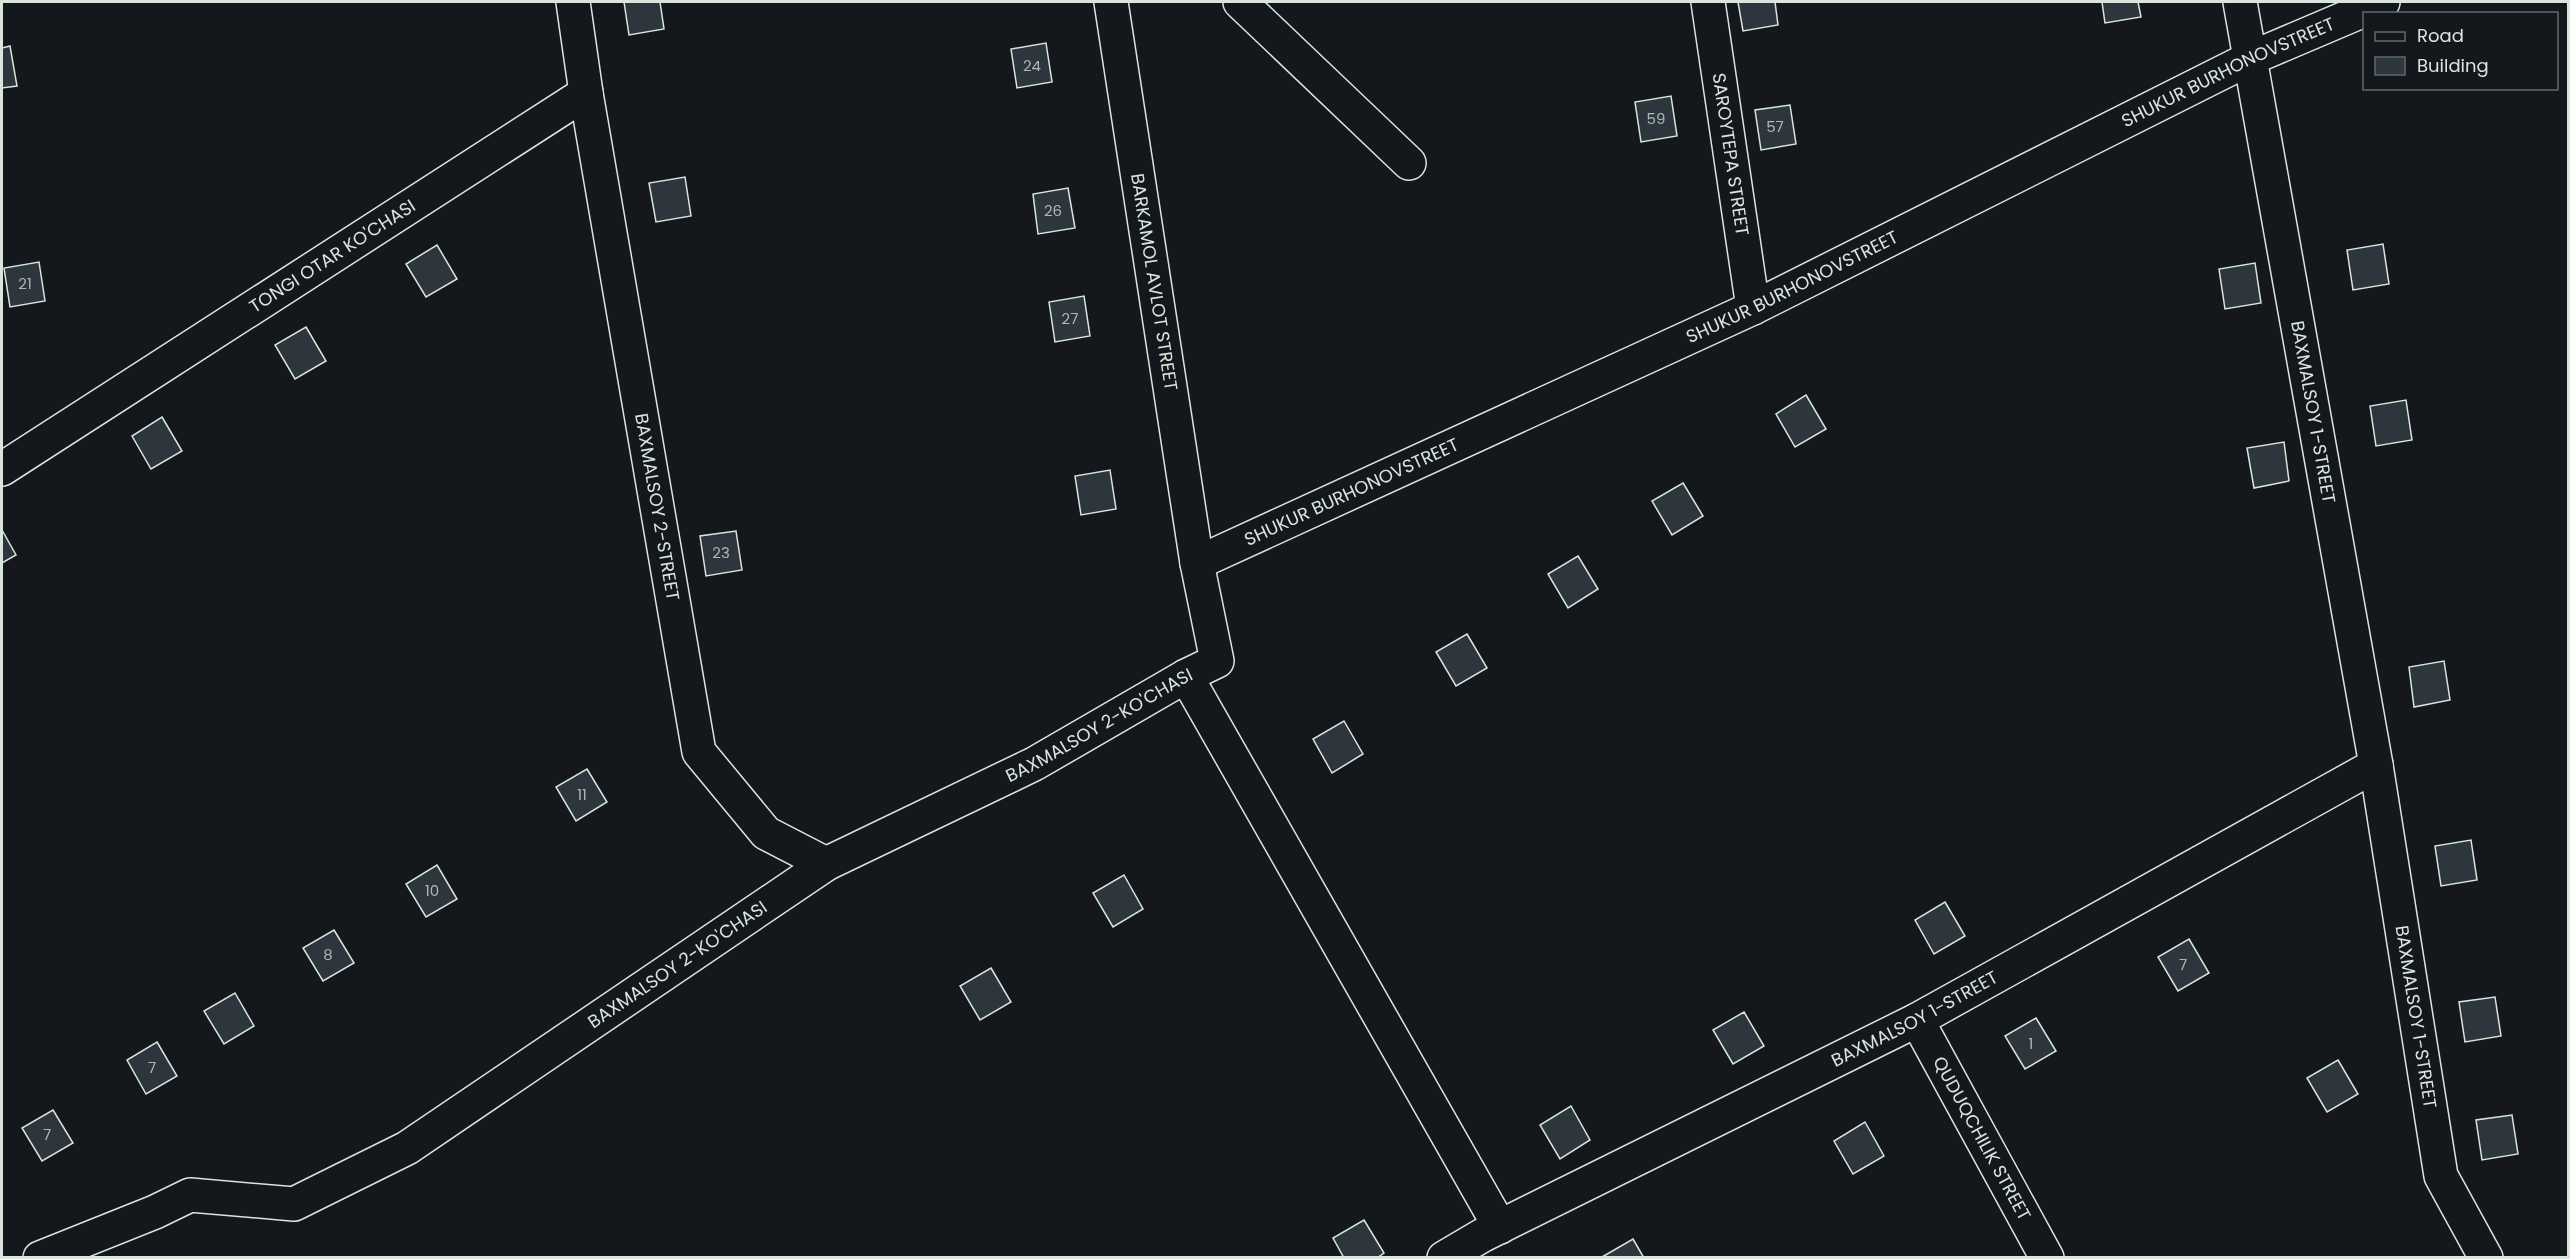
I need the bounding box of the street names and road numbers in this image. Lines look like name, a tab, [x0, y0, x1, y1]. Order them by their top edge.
street label: SHUKUR BURHONOVSTREET	[2117, 11, 2339, 133]
street label: SAROYTEPA STREET	[1707, 71, 1755, 238]
street label: BARKAMOL AVLOT STREET	[1125, 172, 1184, 393]
street label: TONGI OTAR KO'CHASI	[244, 193, 420, 319]
street label: SHUKUR BURHONOVSTREET	[1682, 224, 1902, 349]
street label: BAXMALSOY 1-STREET	[2285, 319, 2342, 505]
street label: BAXMALSOY 2-STREET	[629, 411, 686, 603]
street label: SHUKUR BURHONOVSTREET	[1240, 432, 1463, 552]
street label: BAXMALSOY 2-KO'CHASI	[1001, 662, 1197, 788]
street label: BAXMALSOY 2-KO'CHASI	[583, 895, 772, 1034]
street label: BAXMALSOY 1-STREET	[2390, 923, 2443, 1110]
street label: BAXMALSOY 1-STREET	[1827, 964, 2003, 1073]
street label: QUDUQCHILIK STREET	[1927, 1052, 2037, 1225]

